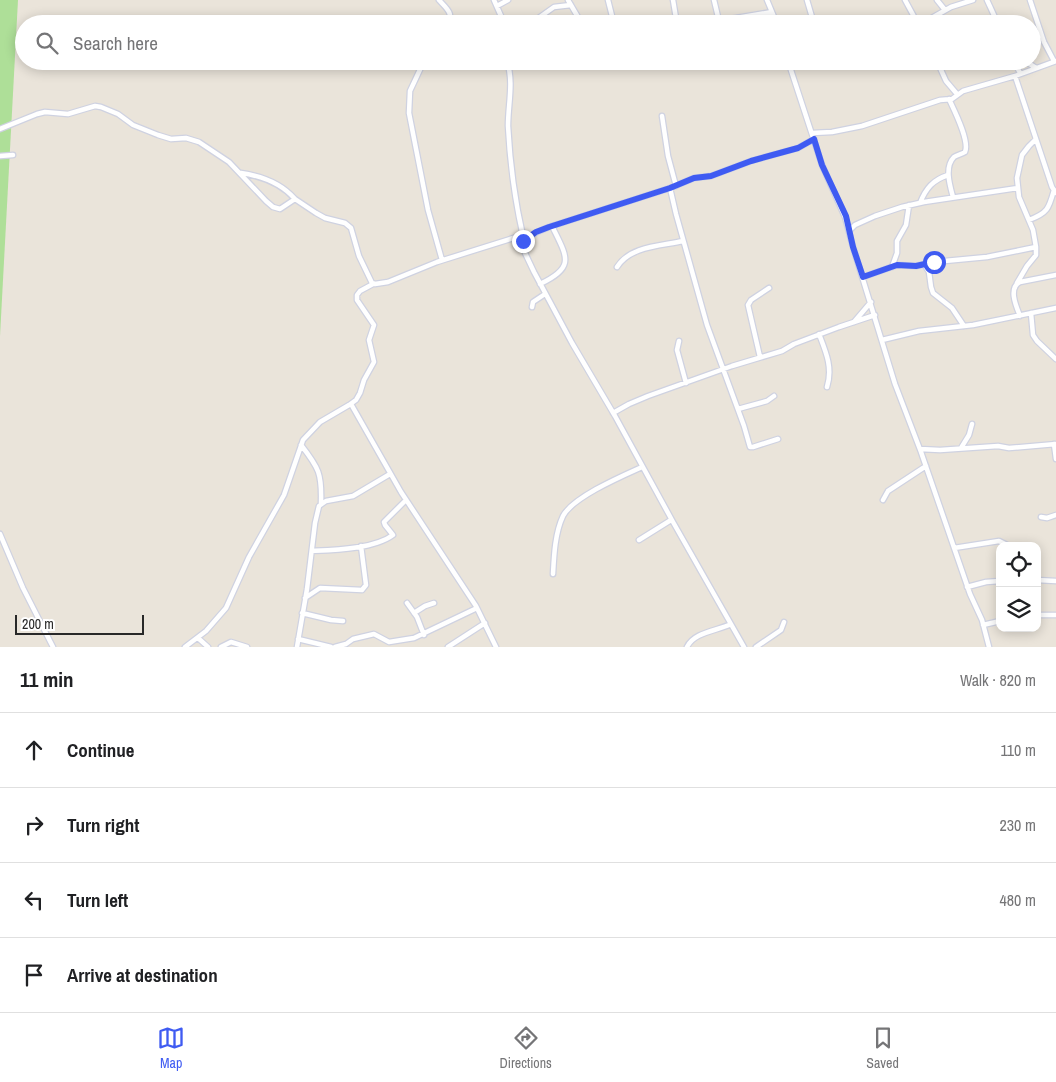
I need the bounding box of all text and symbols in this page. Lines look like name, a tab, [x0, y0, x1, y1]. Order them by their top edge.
search box	[15, 15, 1041, 70]
icon: search	[33, 29, 61, 57]
text: Search here	[73, 30, 158, 56]
route end	[512, 230, 535, 253]
route start	[923, 251, 946, 274]
map controls	[996, 542, 1041, 632]
button: locate	[996, 542, 1041, 587]
button: layers	[996, 587, 1041, 632]
scale bar	[15, 612, 144, 635]
text: 200 m	[22, 615, 54, 633]
text: 11 min	[20, 665, 74, 694]
text: Walk · 820 m	[960, 669, 1036, 691]
icon: ahead	[20, 736, 48, 764]
text: Continue	[67, 737, 135, 763]
text: 110 m	[1000, 739, 1036, 761]
icon: right	[20, 811, 48, 839]
text: Turn right	[67, 812, 139, 838]
text: 230 m	[1000, 814, 1036, 836]
icon: left	[20, 886, 48, 914]
text: Turn left	[67, 887, 128, 913]
text: 480 m	[1000, 889, 1036, 911]
icon: arrive	[20, 961, 48, 989]
text: Arrive at destination	[67, 962, 218, 988]
tab: Map	[157, 1024, 185, 1072]
tab: Directions	[500, 1024, 552, 1072]
tab: Saved	[866, 1024, 899, 1072]

